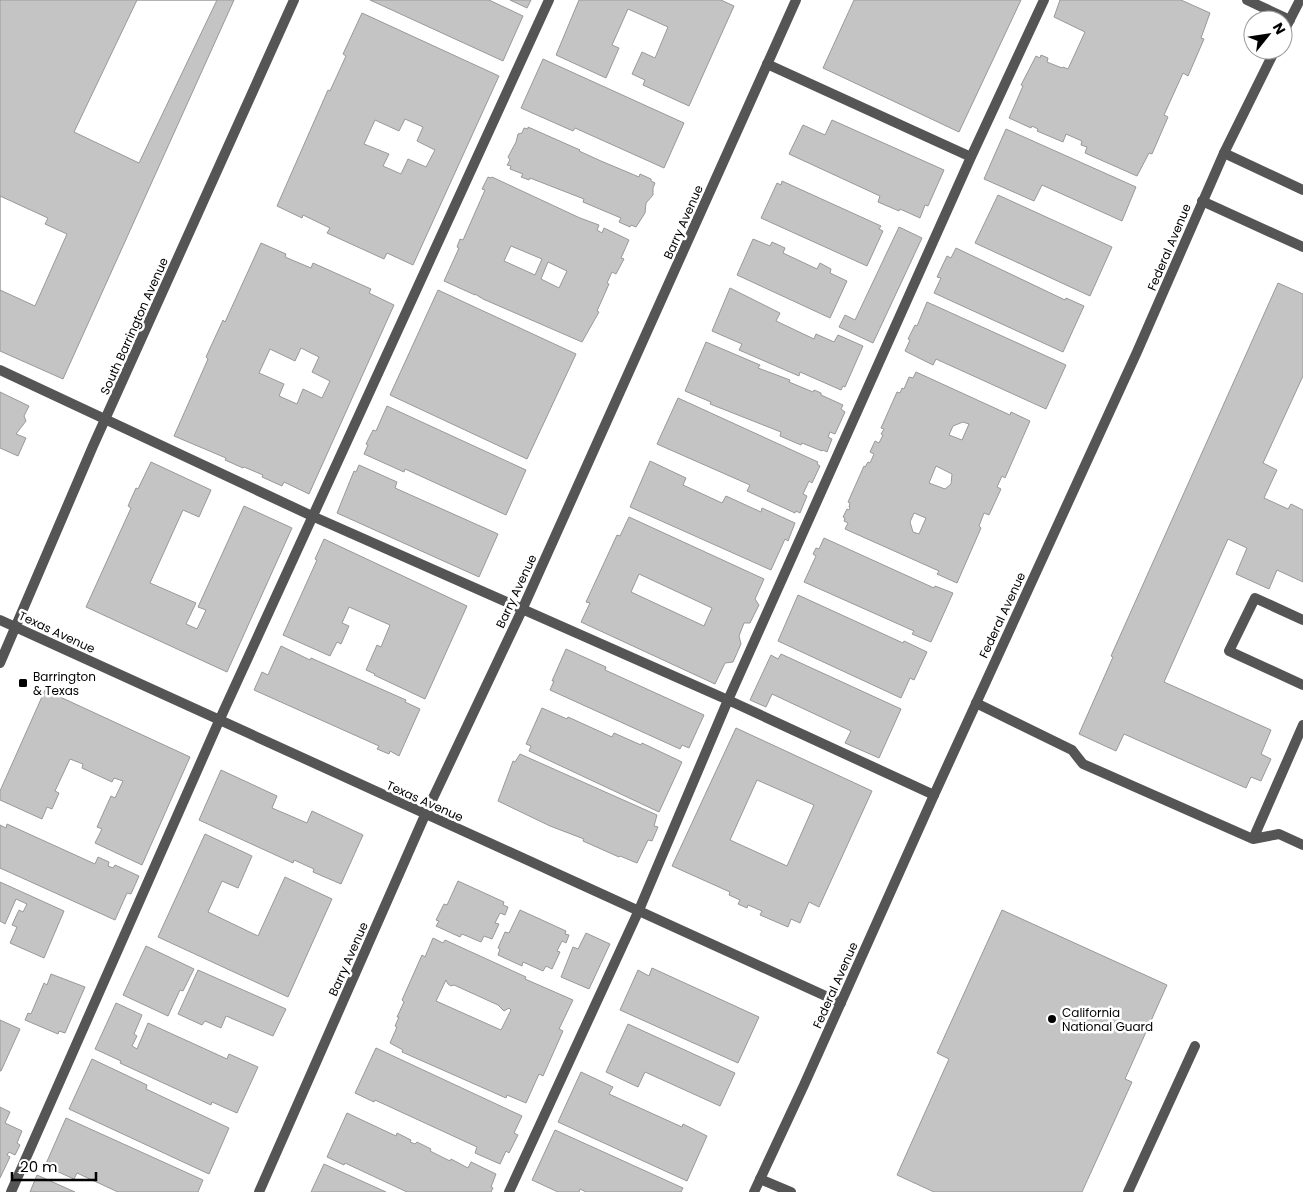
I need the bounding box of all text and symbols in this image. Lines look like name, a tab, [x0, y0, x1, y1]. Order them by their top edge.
north arrow	[1243, 10, 1293, 60]
text: N	[1268, 19, 1291, 38]
street label: Barry Avenue	[659, 182, 707, 262]
street label: Federal Avenue	[1143, 201, 1195, 293]
street label: South Barrington Avenue	[96, 255, 172, 397]
street label: Barry Avenue	[492, 551, 540, 631]
street label: Federal Avenue	[975, 569, 1029, 661]
street label: Texas Avenue	[16, 607, 98, 657]
place label: Barrington & Texas	[33, 668, 96, 699]
marker: Barrington & Texas	[17, 677, 29, 689]
street label: Texas Avenue	[384, 776, 466, 826]
street label: Barry Avenue	[324, 919, 372, 999]
street label: Federal Avenue	[808, 939, 862, 1031]
place label: California National Guard	[1062, 1004, 1153, 1035]
marker: California National Guard	[1046, 1013, 1058, 1025]
scale bar	[12, 1150, 96, 1182]
text: 20 m	[20, 1156, 58, 1177]

